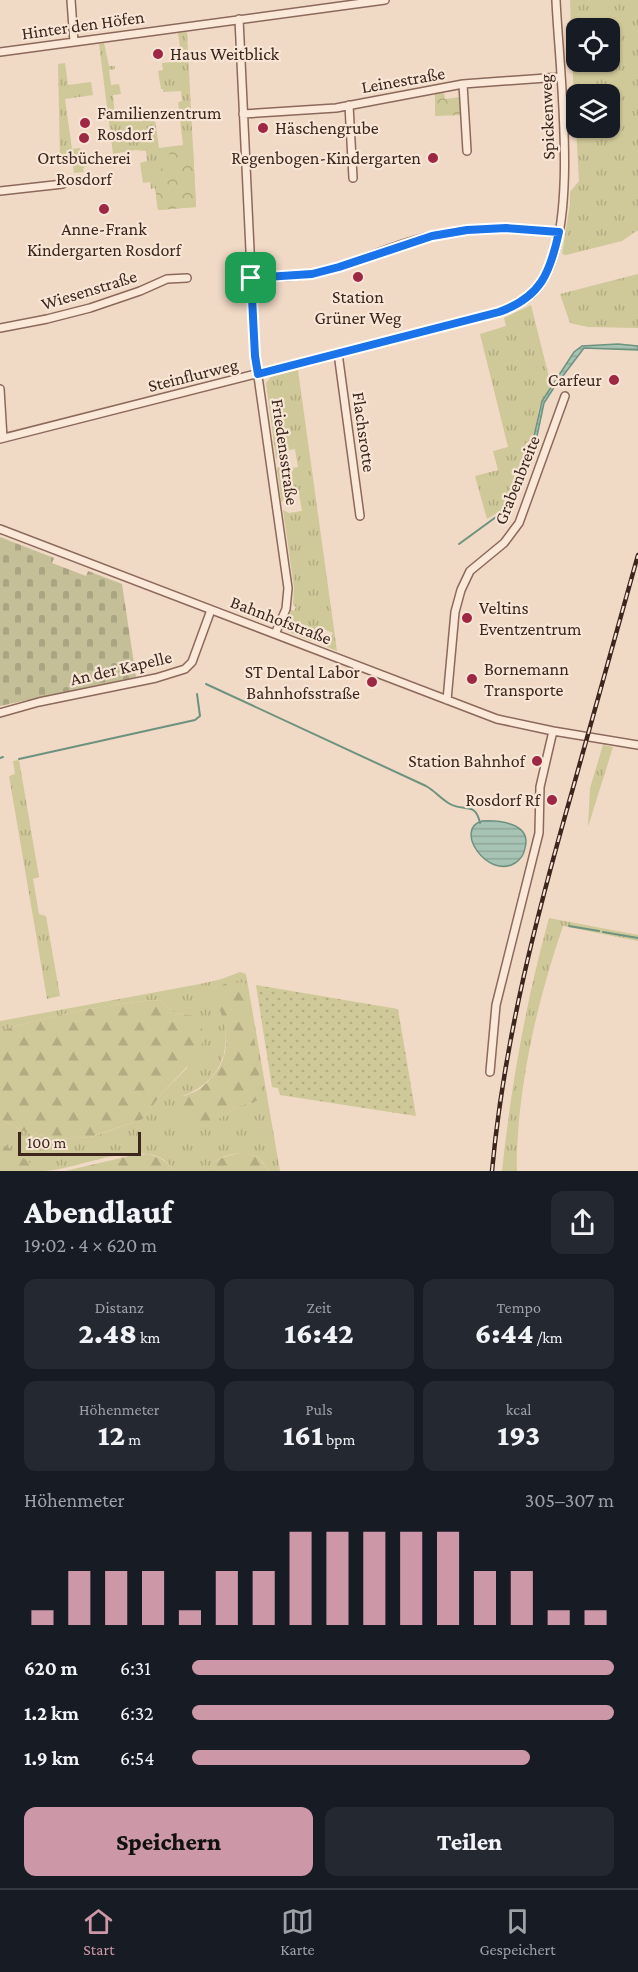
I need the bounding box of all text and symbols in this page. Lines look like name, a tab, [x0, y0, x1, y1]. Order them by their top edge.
street label: Hinter den Höfen	[20, 6, 146, 44]
map controls	[566, 18, 620, 138]
button: locate	[566, 18, 620, 72]
place label: Haus Weitblick	[170, 44, 280, 64]
marker: Haus Weitblick	[151, 47, 165, 61]
street label: Leinestraße	[360, 63, 446, 97]
street label: Spickenweg	[536, 74, 558, 160]
button: layers	[566, 84, 620, 138]
place label: Familienzentrum Rosdorf	[97, 103, 222, 144]
marker: Familienzentrum Rosdorf	[78, 116, 92, 130]
place label: Häschengrube	[275, 118, 379, 138]
marker: Häschengrube	[256, 121, 270, 135]
marker: Ortsbücherei Rosdorf	[77, 131, 91, 145]
place label: Ortsbücherei Rosdorf	[37, 148, 131, 189]
place label: Regenbogen-Kindergarten	[231, 148, 421, 168]
marker: Regenbogen-Kindergarten	[426, 151, 440, 165]
marker: Anne-Frank Kindergarten Rosdorf	[97, 202, 111, 216]
place label: Anne-Frank Kindergarten Rosdorf	[27, 219, 183, 260]
pin	[225, 252, 276, 303]
icon: arrive	[234, 261, 267, 294]
street label: Wiesenstraße	[39, 266, 139, 314]
marker: Station Grüner Weg	[351, 270, 365, 284]
place label: Station Grüner Weg	[314, 287, 402, 328]
street label: Steinflurweg	[146, 354, 240, 396]
place label: Carfeur	[548, 370, 603, 390]
marker: Carfeur	[607, 373, 621, 387]
street label: Flachsrotte	[348, 391, 380, 473]
street label: Friedensstraße	[268, 398, 302, 507]
street label: Grabenbreite	[490, 432, 544, 527]
street label: Bahnhofstraße	[228, 592, 334, 648]
place label: Veltins Eventzentrum	[479, 598, 582, 639]
marker: Veltins Eventzentrum	[460, 611, 474, 625]
street label: An der Kapelle	[68, 647, 174, 689]
place label: Bornemann Transporte	[484, 659, 569, 700]
place label: ST Dental Labor Bahnhofsstraße	[245, 662, 361, 703]
marker: Bornemann Transporte	[465, 672, 479, 686]
marker: ST Dental Labor Bahnhofsstraße	[365, 675, 379, 689]
place label: Station Bahnhof	[408, 751, 527, 771]
marker: Station Bahnhof	[530, 754, 544, 768]
place label: Rosdorf Rf	[465, 790, 542, 810]
marker: Rosdorf Rf	[545, 793, 559, 807]
scale bar	[18, 1129, 141, 1156]
text: 100 m	[27, 1134, 66, 1151]
button: share	[551, 1191, 614, 1254]
text: Abendlauf	[24, 1193, 172, 1230]
text: 19:02 · 4 × 620 m	[24, 1234, 157, 1256]
text: Distanz	[95, 1299, 144, 1316]
text: Zeit	[307, 1299, 331, 1316]
text: Tempo	[497, 1299, 541, 1316]
text: 2.48	[78, 1316, 137, 1349]
text: 16:42	[284, 1316, 354, 1349]
text: 6:44	[475, 1316, 533, 1349]
text: km	[137, 1329, 160, 1346]
text: /km	[533, 1329, 563, 1346]
text: Höhenmeter	[79, 1401, 160, 1418]
text: Puls	[305, 1401, 332, 1418]
text: kcal	[506, 1401, 532, 1418]
text: 12	[98, 1418, 125, 1451]
text: 161	[283, 1418, 323, 1451]
text: 193	[497, 1418, 540, 1451]
text: m	[125, 1431, 141, 1448]
text: bpm	[323, 1431, 355, 1448]
text: Höhenmeter	[24, 1489, 125, 1511]
text: 305–307 m	[525, 1489, 614, 1511]
text: 620 m	[24, 1657, 78, 1679]
text: 6:31	[120, 1657, 151, 1679]
text: 1.2 km	[24, 1702, 79, 1724]
text: 6:32	[120, 1702, 154, 1724]
text: 1.9 km	[24, 1747, 79, 1769]
text: 6:54	[120, 1747, 154, 1769]
button: Speichern	[24, 1807, 313, 1876]
button: Teilen	[325, 1807, 614, 1876]
tab: Start	[82, 1905, 115, 1958]
tab: Karte	[280, 1905, 315, 1958]
tab: Gespeichert	[479, 1905, 556, 1958]

